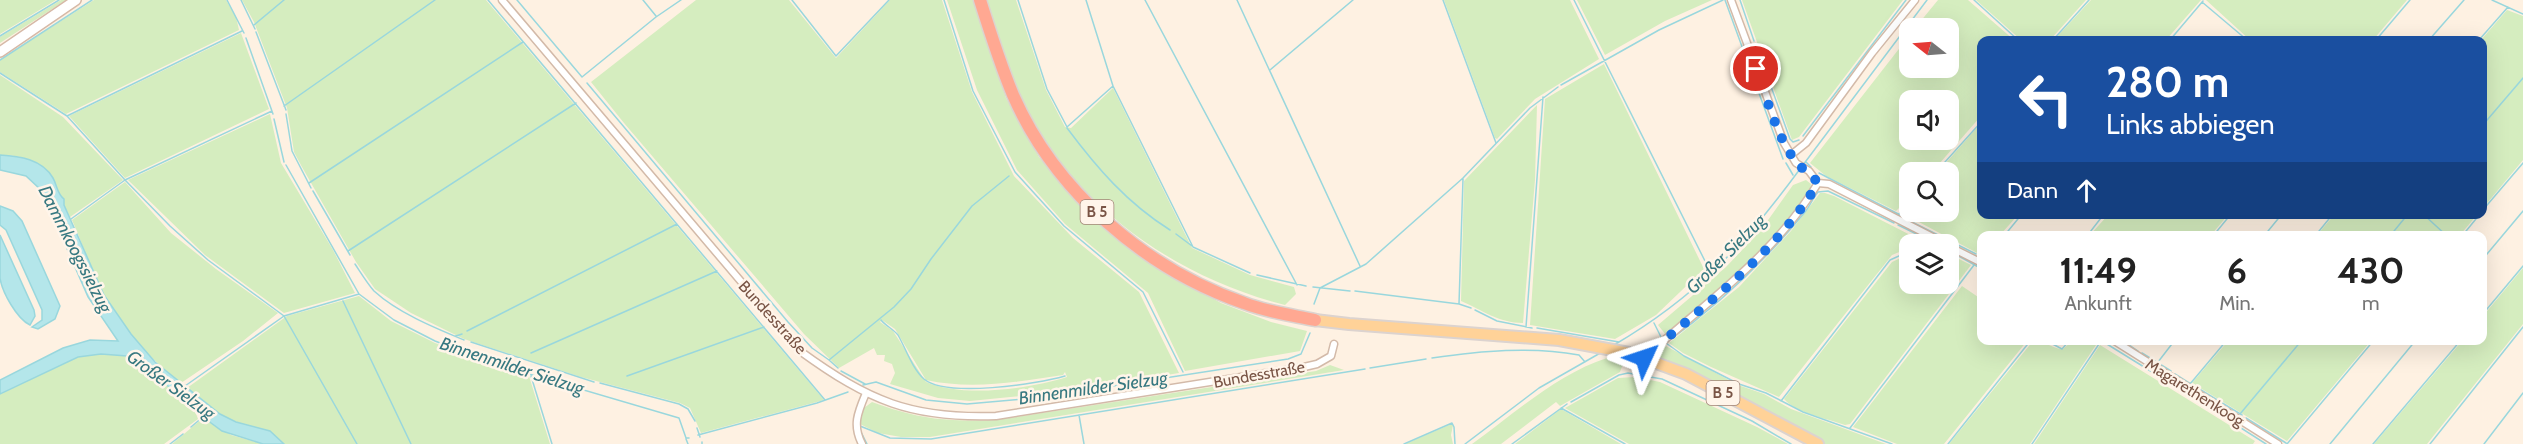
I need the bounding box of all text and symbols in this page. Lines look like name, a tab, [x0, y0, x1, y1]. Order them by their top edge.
north arrow	[1899, 18, 1959, 78]
map controls	[1899, 18, 1959, 294]
pin	[1730, 43, 1781, 94]
icon: arrive	[1739, 52, 1772, 85]
text: 280 m	[2106, 56, 2229, 108]
icon: left	[2007, 60, 2085, 138]
button: sound	[1899, 90, 1959, 150]
text: Links abbiegen	[2106, 108, 2275, 141]
button: search	[1899, 162, 1959, 222]
icon: ahead	[2070, 174, 2103, 207]
text: Dann	[2007, 177, 2058, 204]
water label: Dammkoogssielzug	[33, 182, 117, 317]
road number: B 5	[1080, 200, 1114, 224]
water label: Großer Sielzug	[1681, 209, 1771, 299]
button: layers	[1899, 234, 1959, 294]
text: 11:49	[2060, 248, 2137, 292]
text: 6	[2227, 248, 2247, 292]
text: 430	[2337, 248, 2404, 292]
street label: Bundesstraße	[735, 277, 811, 358]
text: Ankunft	[2064, 291, 2132, 315]
text: Min.	[2219, 291, 2255, 315]
text: m	[2362, 291, 2380, 315]
position arrow	[1612, 326, 1676, 390]
water label: Binnenmilder Sielzug	[437, 332, 587, 400]
water label: Großer Sielzug	[123, 346, 220, 425]
street label: Magarethenkoog	[2142, 354, 2248, 431]
street label: Bundesstraße	[1212, 357, 1306, 392]
water label: Binnenmilder Sielzug	[1017, 367, 1170, 409]
road number: B 5	[1706, 381, 1740, 405]

